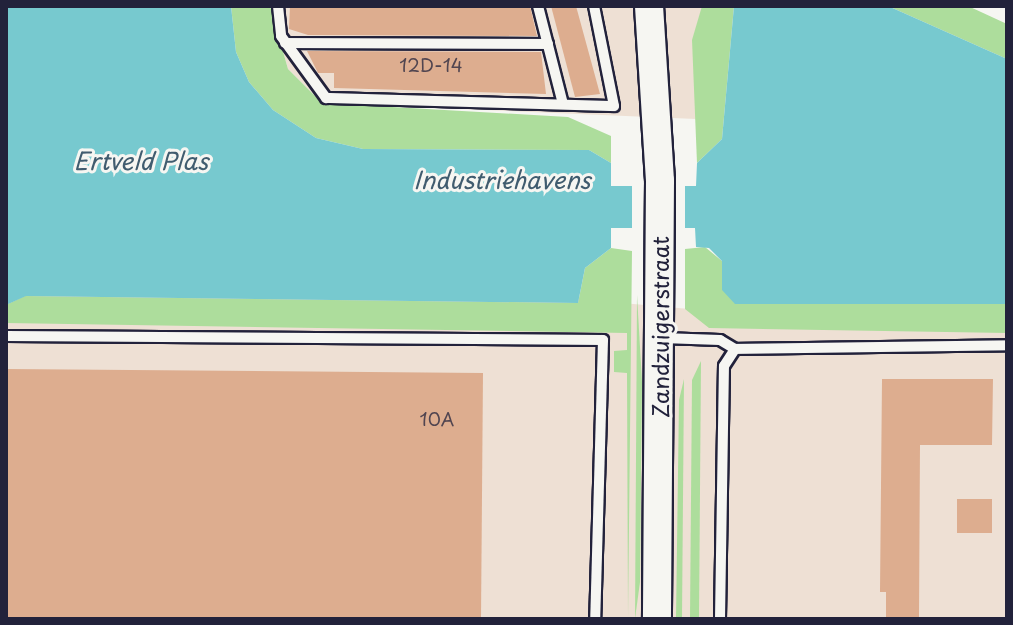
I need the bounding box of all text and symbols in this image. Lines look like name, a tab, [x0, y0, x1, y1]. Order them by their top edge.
house number: 12D-14	[399, 54, 463, 76]
water label: Ertveld Plas	[74, 147, 208, 175]
water label: Industriehavens	[413, 166, 591, 194]
street label: Zandzuigerstraat	[647, 236, 673, 418]
house number: 10A	[420, 408, 454, 430]

